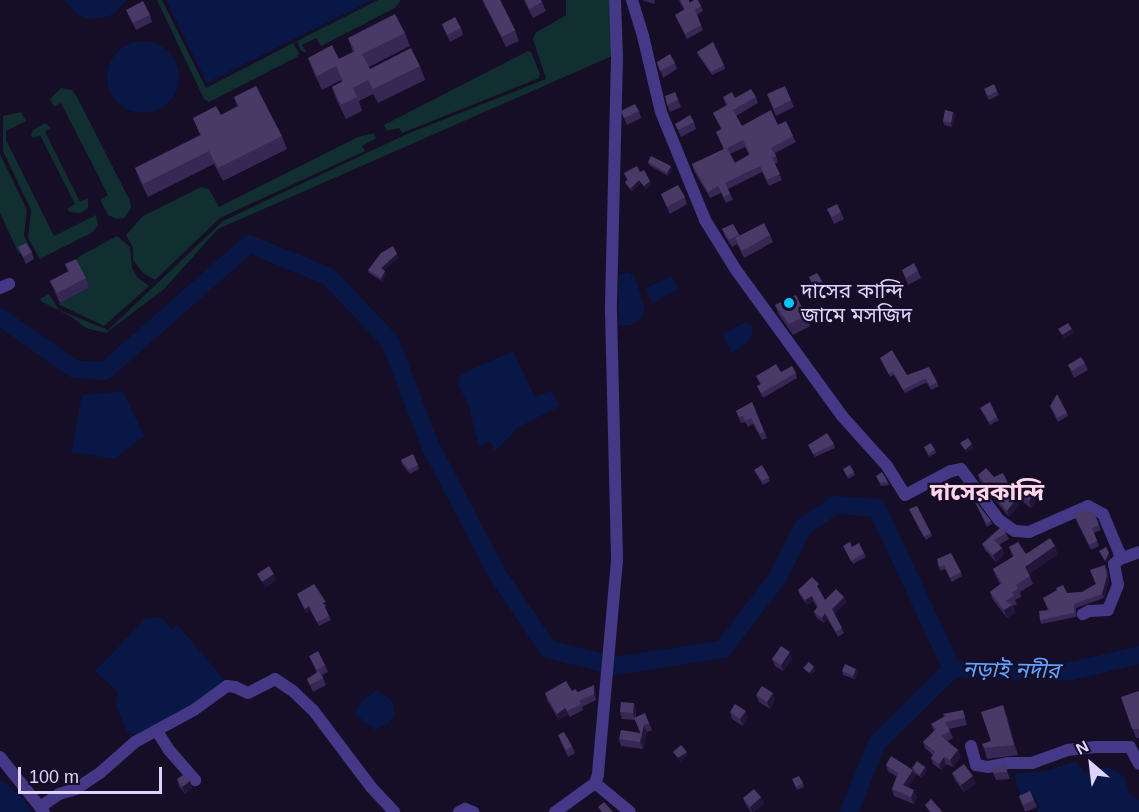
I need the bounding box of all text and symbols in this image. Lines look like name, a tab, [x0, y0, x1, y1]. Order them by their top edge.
place label: দাসের কান্দি জামে মসজিদ	[801, 278, 912, 328]
marker: দাসের কান্দি জামে মসজিদ	[782, 296, 796, 310]
district label: দাসেরকান্দি	[930, 478, 1044, 506]
water label: নড়াই নদীর	[962, 656, 1060, 684]
north arrow	[1061, 734, 1121, 794]
text: N	[1073, 737, 1091, 758]
scale bar	[21, 755, 165, 793]
text: 100 m	[29, 767, 79, 787]

